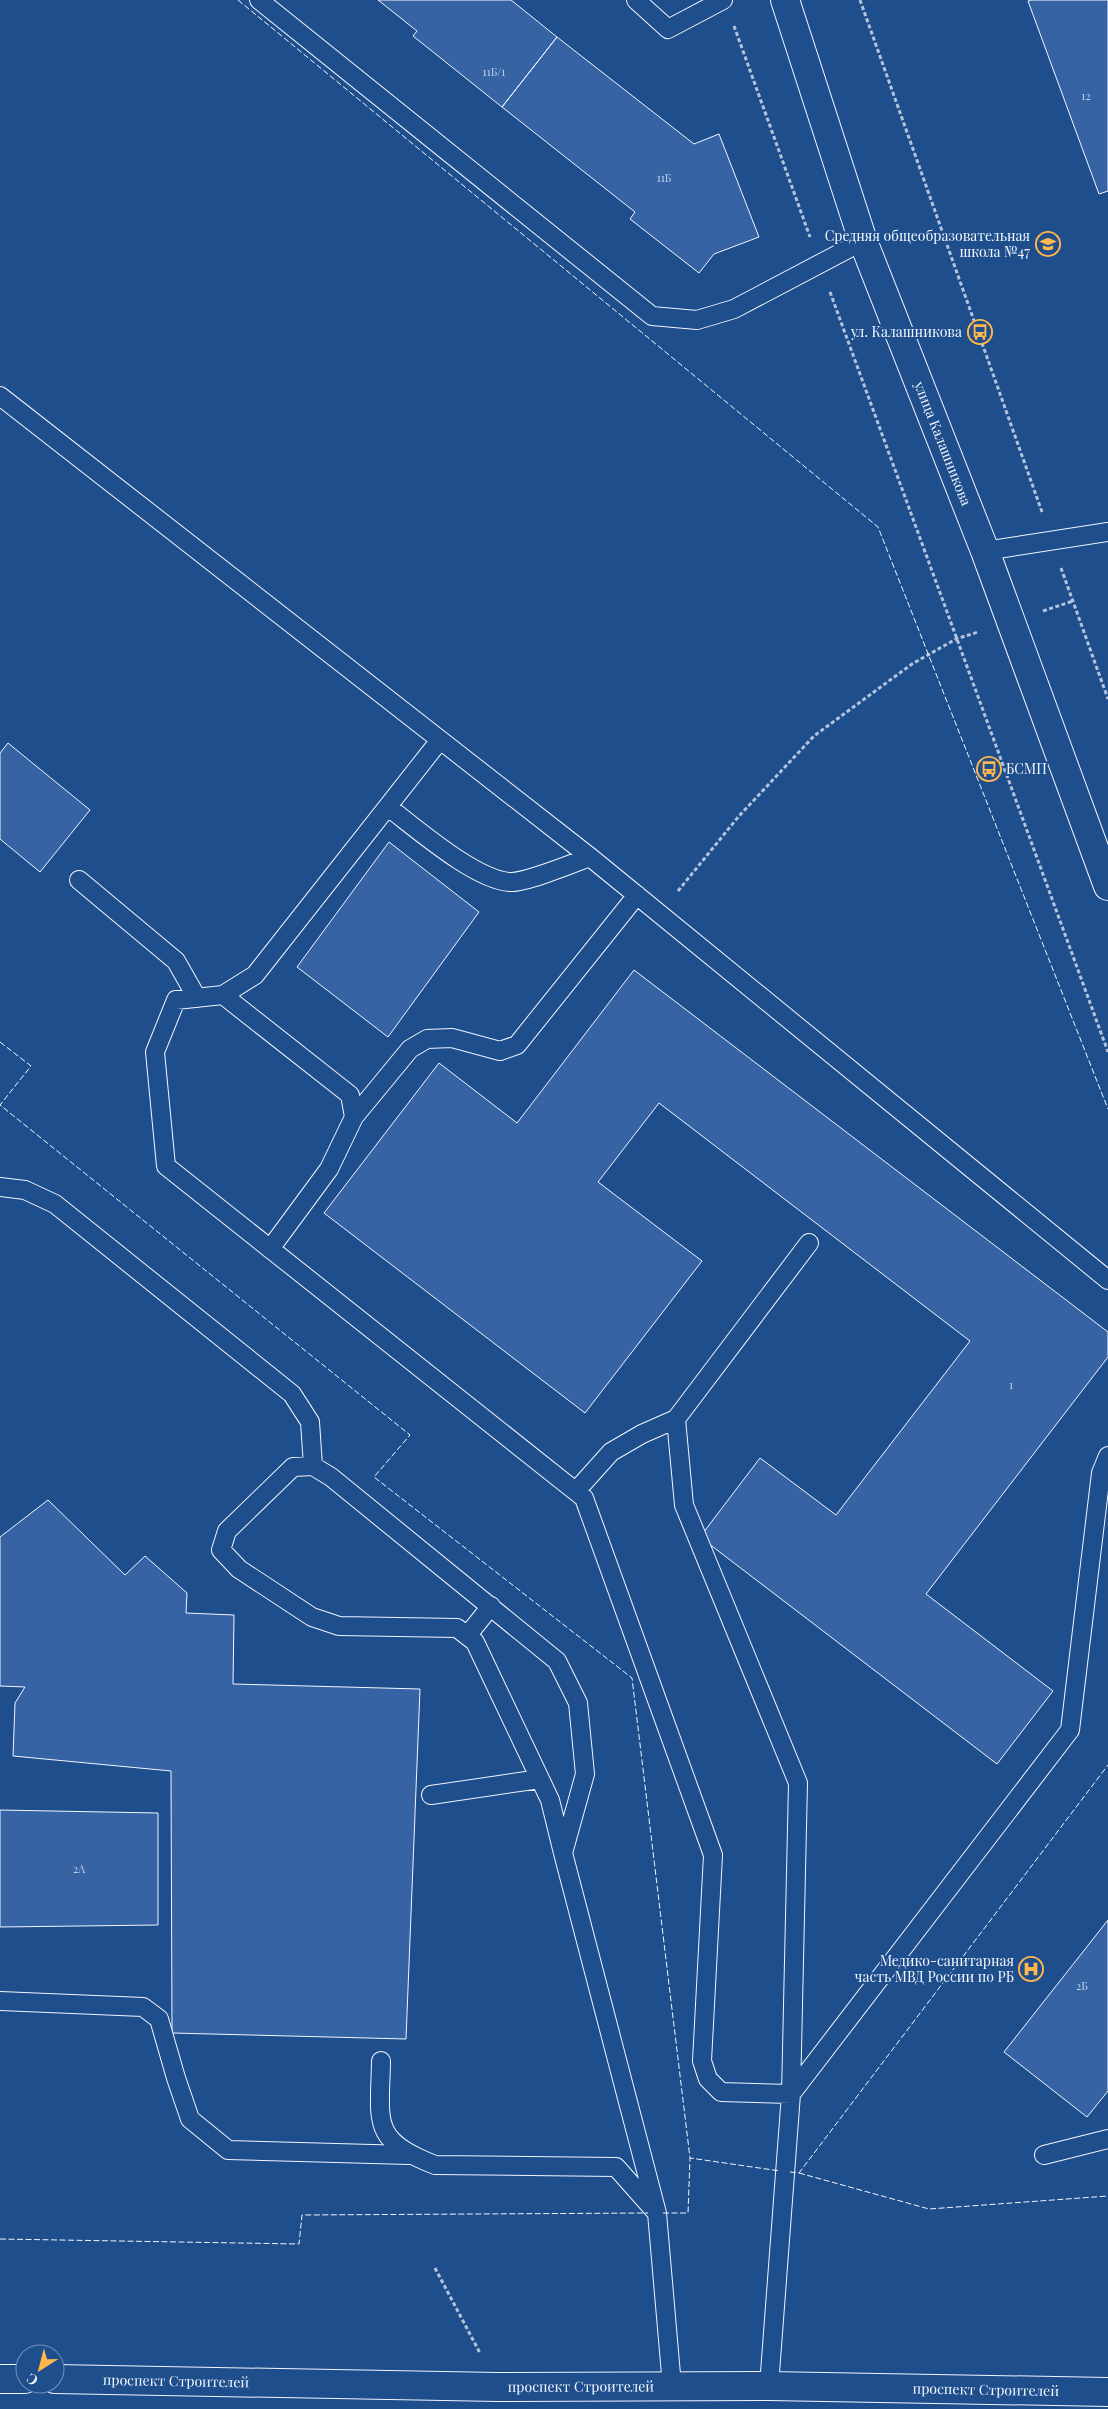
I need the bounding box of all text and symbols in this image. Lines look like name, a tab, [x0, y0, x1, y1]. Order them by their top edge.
house number: 11Б/1	[483, 64, 505, 79]
house number: 12	[1081, 88, 1091, 103]
house number: 11Б	[657, 170, 672, 185]
place label: Средняя общеобразовательная школа №47	[825, 226, 1030, 261]
school or university icon: Средняя общеобразовательная школа №47	[1035, 231, 1061, 257]
bus stop icon: ул. Калашникова	[967, 319, 993, 345]
place label: ул. Калашникова	[850, 322, 962, 341]
street label: улица Калашникова	[910, 378, 976, 508]
bus stop icon: БСМП	[976, 756, 1002, 782]
place label: БСМП	[1006, 759, 1047, 778]
house number: 1	[1009, 1377, 1013, 1392]
house number: 2А	[73, 1861, 85, 1876]
place label: Медико-санитарная часть МВД России по РБ	[855, 1951, 1014, 1986]
hospital icon: Медико-санитарная часть МВД России по РБ	[1018, 1956, 1044, 1982]
house number: 2Б	[1076, 1978, 1088, 1993]
north arrow	[15, 2344, 65, 2394]
text: С	[22, 2369, 42, 2391]
street label: проспект Строителей	[103, 2370, 250, 2392]
street label: проспект Строителей	[508, 2376, 654, 2396]
street label: проспект Строителей	[913, 2379, 1059, 2400]

